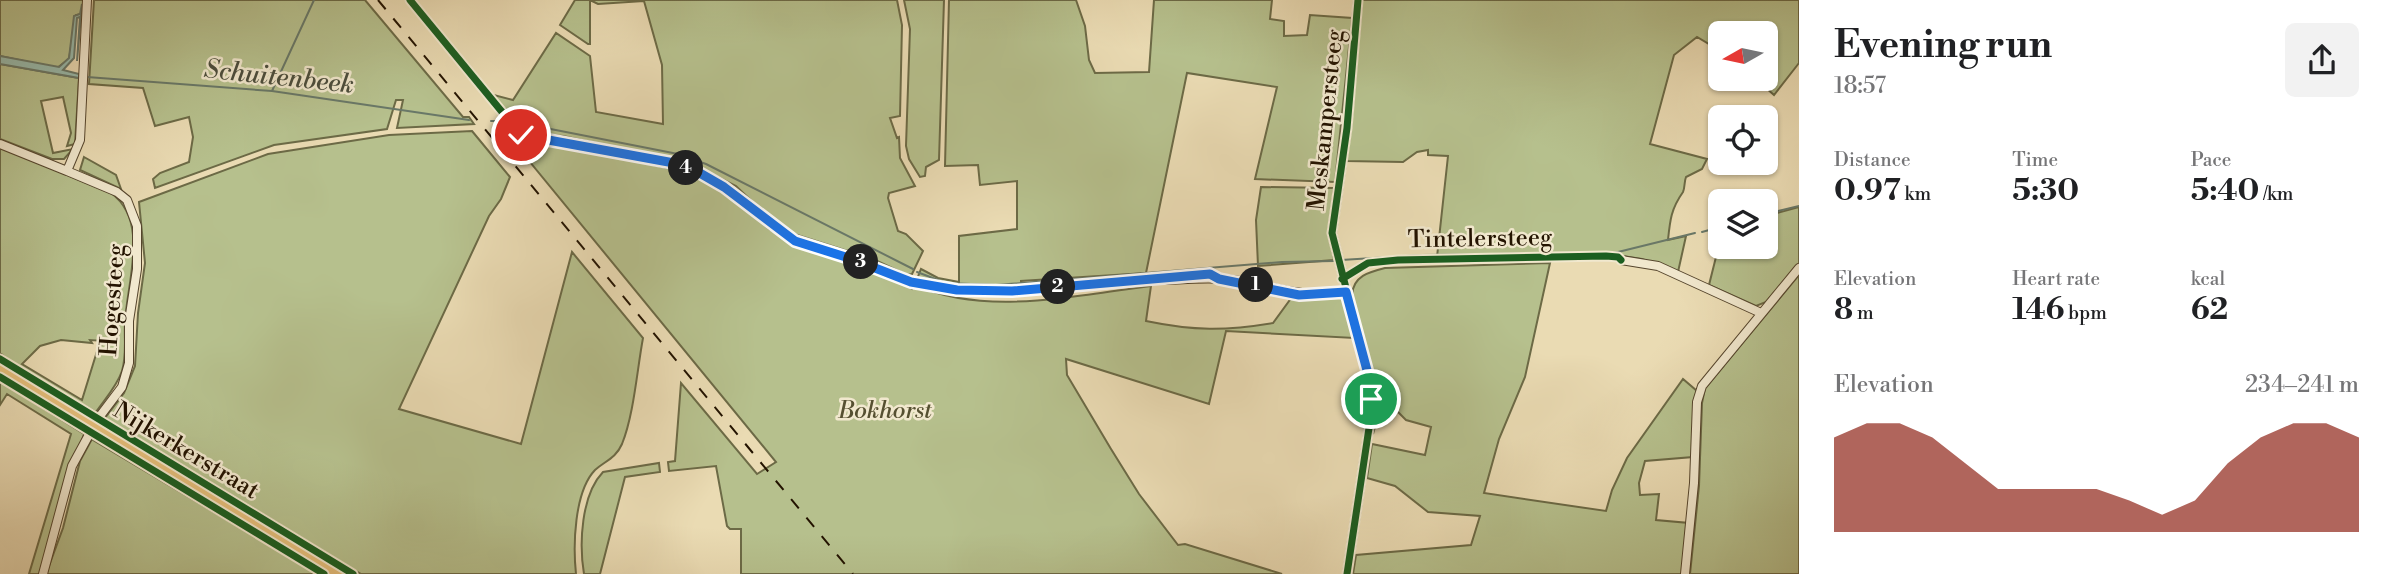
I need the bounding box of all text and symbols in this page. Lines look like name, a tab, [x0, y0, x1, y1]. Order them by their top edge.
north arrow	[1708, 21, 1778, 91]
map controls	[1708, 21, 1778, 259]
text: Evening run	[1834, 22, 2052, 69]
button: share	[2285, 23, 2359, 97]
street label: Meskampersteeg	[1302, 27, 1351, 212]
water label: Schuitenbeek	[202, 53, 356, 101]
text: 18:57	[1834, 72, 1886, 100]
pin	[491, 105, 551, 165]
button: locate	[1708, 105, 1778, 175]
icon: check	[502, 116, 540, 154]
text: Distance	[1834, 148, 1911, 172]
text: Time	[2012, 148, 2058, 172]
text: Pace	[2191, 148, 2231, 172]
pin: 4	[668, 150, 704, 186]
text: 4	[679, 155, 692, 179]
text: 0.97	[1834, 172, 1901, 210]
text: 5:30	[2012, 172, 2079, 210]
text: 5:40	[2191, 172, 2259, 210]
text: km	[1901, 182, 1931, 206]
text: /km	[2259, 182, 2293, 206]
button: layers	[1708, 189, 1778, 259]
street label: Tintelersteeg	[1407, 223, 1553, 255]
street label: Hogesteeg	[94, 242, 132, 357]
pin: 3	[844, 244, 878, 280]
text: 3	[855, 249, 866, 273]
text: Elevation	[1834, 267, 1916, 291]
text: Heart rate	[2012, 267, 2100, 291]
text: kcal	[2191, 267, 2225, 291]
pin: 1	[1238, 268, 1274, 302]
pin: 2	[1040, 270, 1076, 304]
text: 1	[1251, 272, 1260, 296]
text: 2	[1052, 274, 1063, 298]
text: 8	[1834, 291, 1853, 329]
text: 146	[2012, 291, 2064, 329]
text: 62	[2191, 291, 2228, 329]
text: m	[1853, 301, 1874, 325]
text: bpm	[2064, 301, 2107, 325]
pin	[1341, 369, 1401, 429]
text: Elevation	[1834, 371, 1934, 399]
text: 234–241 m	[2245, 371, 2359, 399]
icon: arrive	[1352, 380, 1390, 418]
street label: Nijkerkerstraat	[108, 396, 265, 507]
park label: Bokhorst	[837, 396, 933, 426]

